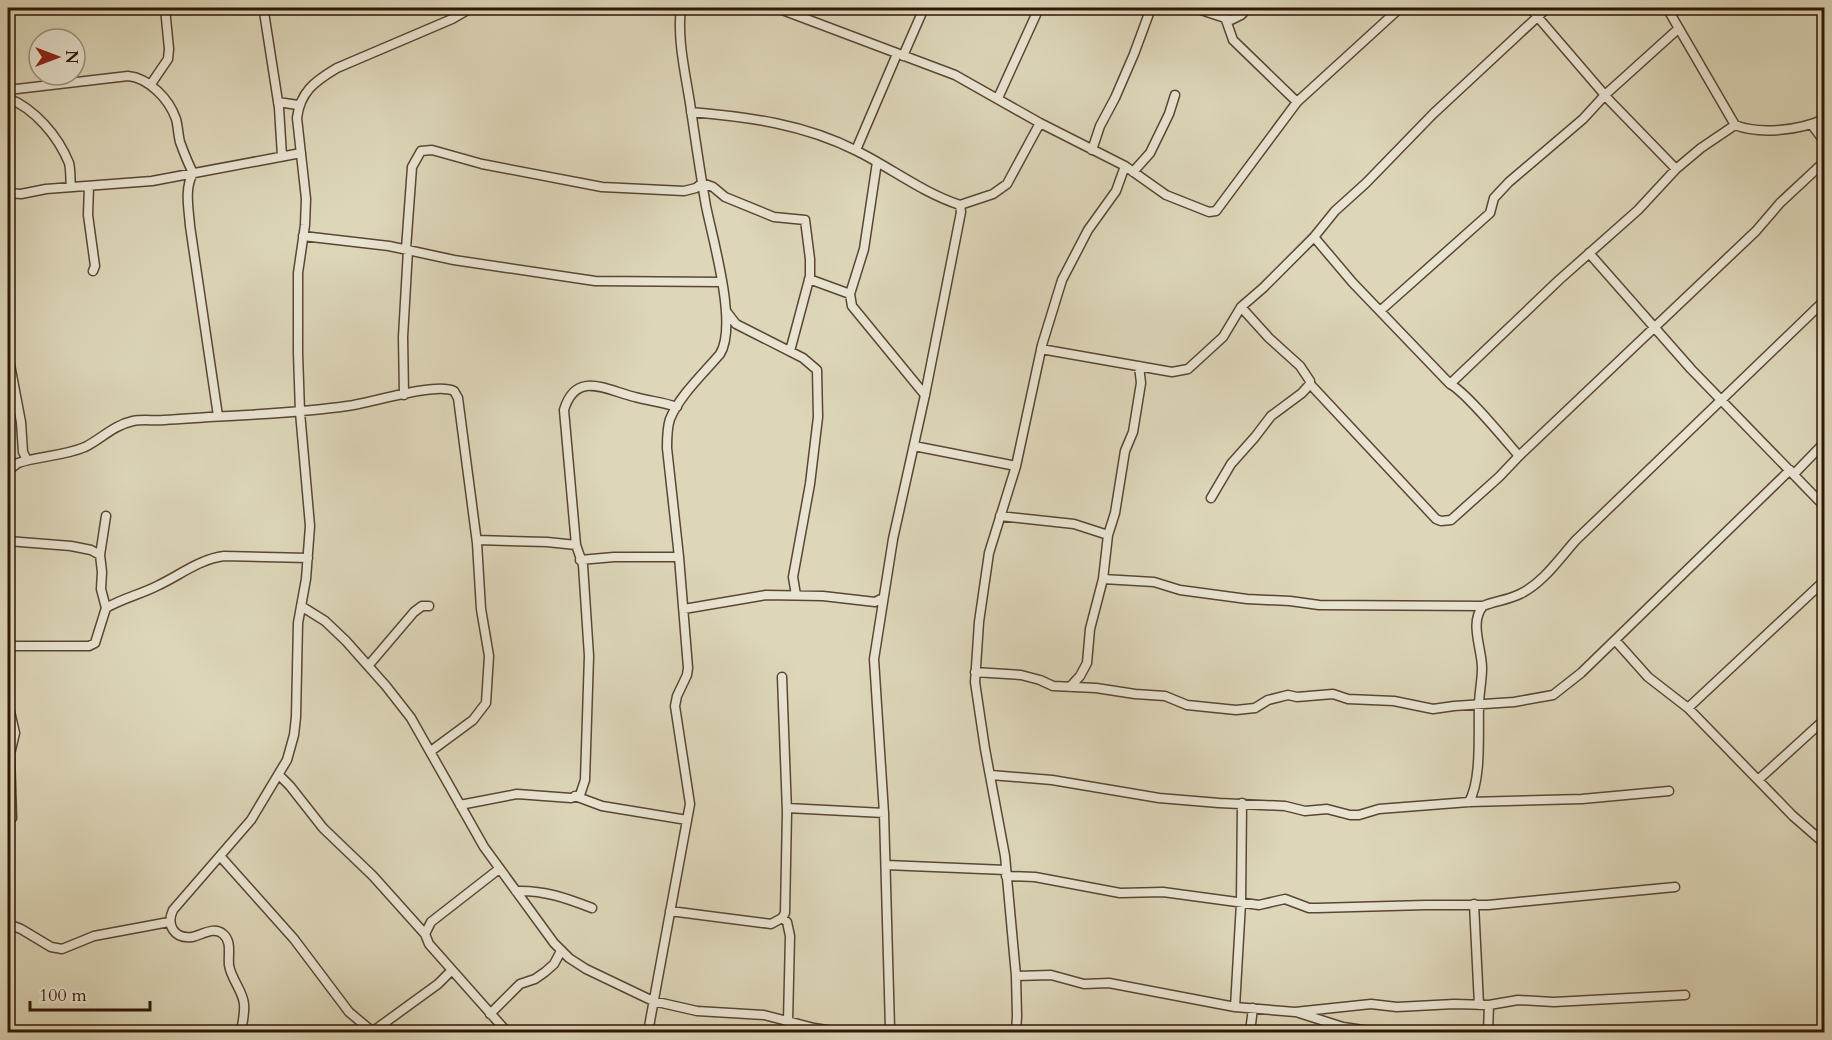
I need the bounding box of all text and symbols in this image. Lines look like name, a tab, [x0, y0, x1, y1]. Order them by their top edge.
north arrow	[27, 27, 87, 87]
text: N	[60, 50, 82, 64]
scale bar	[30, 974, 150, 1012]
text: 100 m	[39, 983, 87, 1008]

